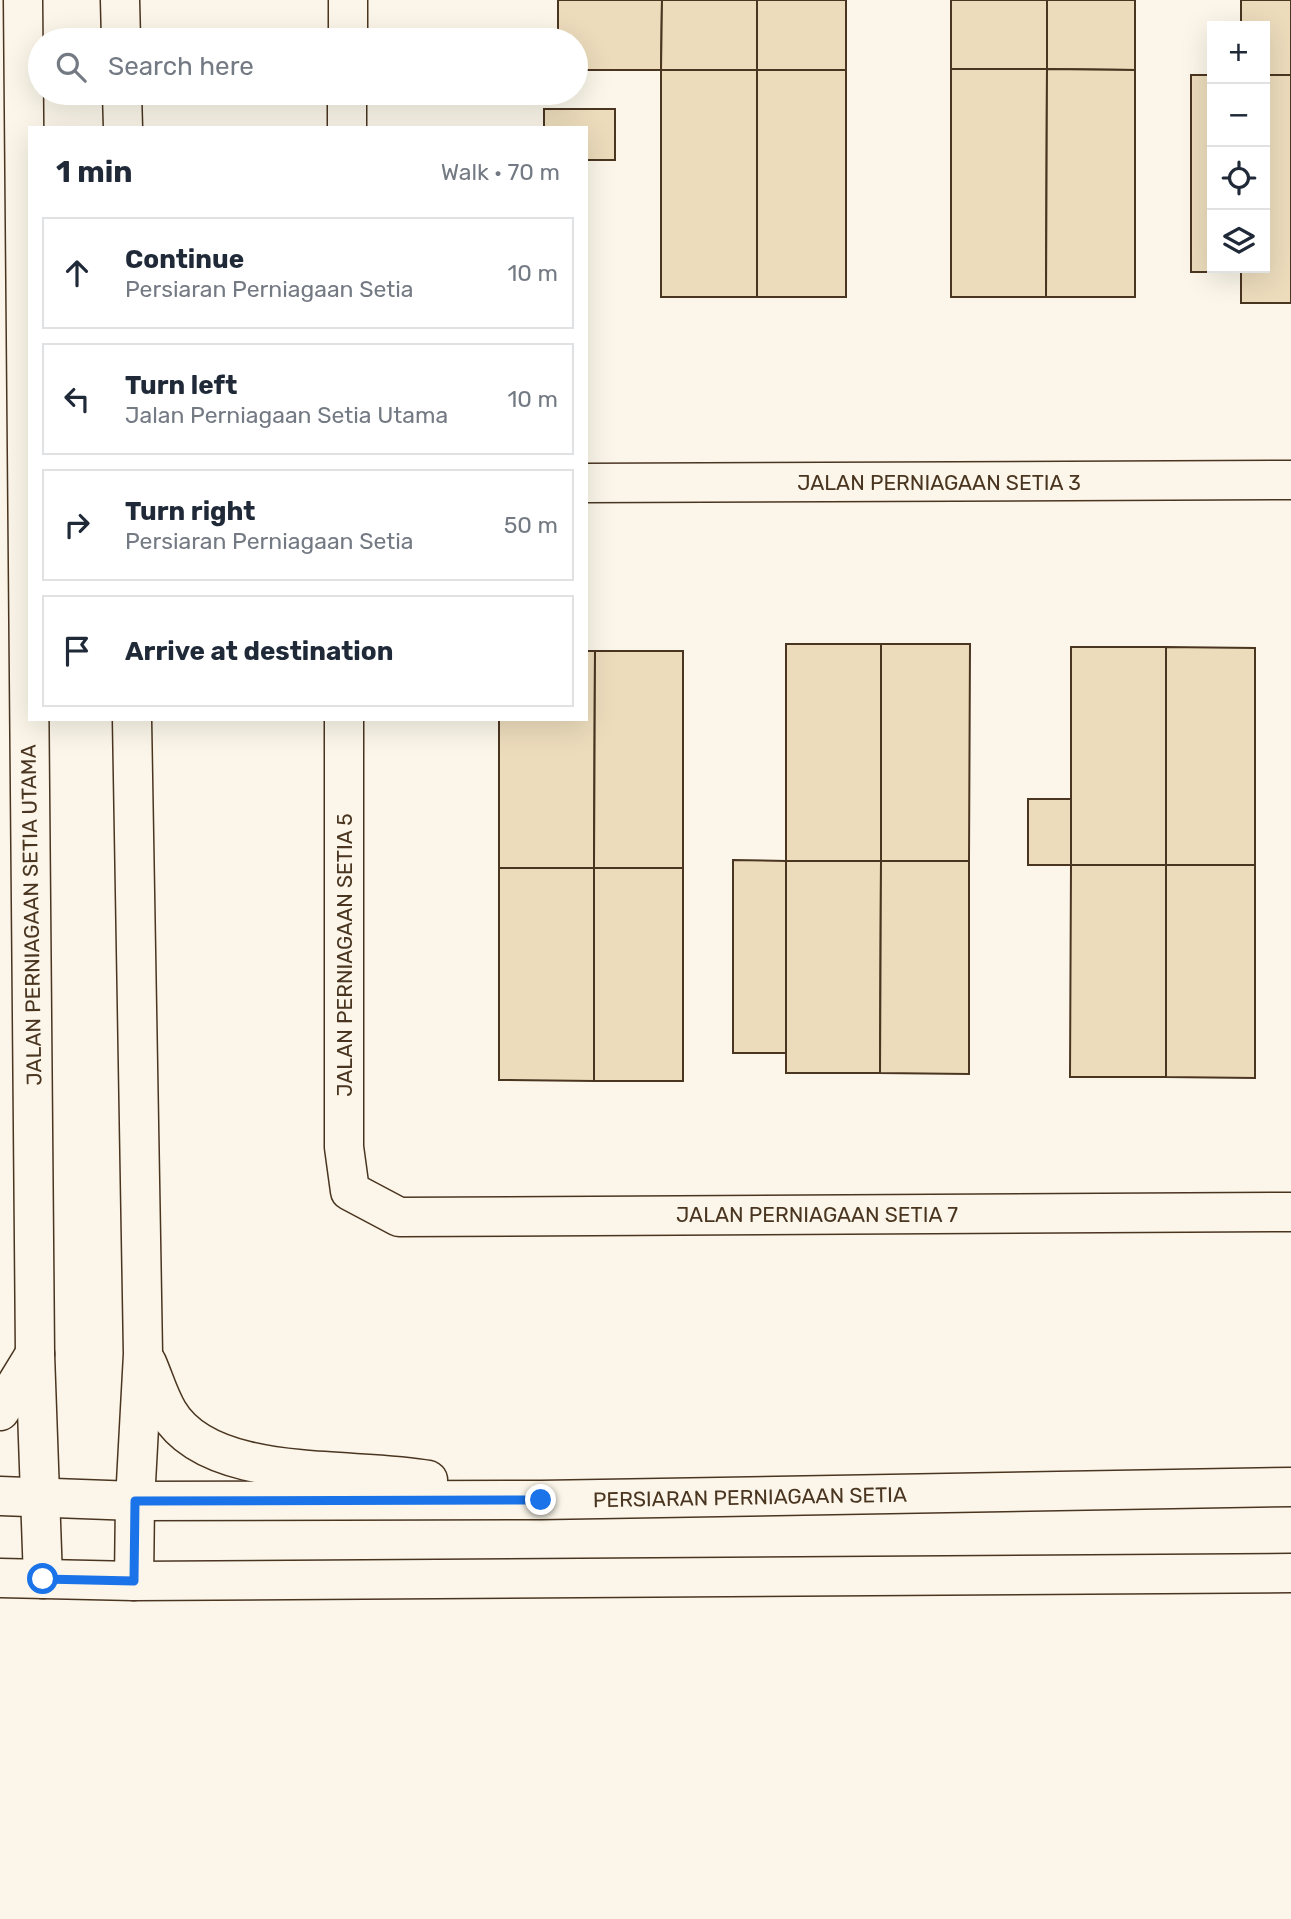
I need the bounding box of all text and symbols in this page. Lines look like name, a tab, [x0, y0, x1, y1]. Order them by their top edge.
map controls	[1207, 21, 1270, 273]
button: +	[1207, 21, 1270, 84]
search box	[28, 28, 588, 105]
icon: search	[52, 48, 90, 86]
text: Search here	[108, 51, 254, 82]
button: −	[1207, 84, 1270, 147]
button: locate	[1207, 147, 1270, 210]
text: 1 min	[56, 154, 133, 190]
text: Walk · 70 m	[441, 158, 560, 186]
button: layers	[1207, 210, 1270, 273]
text: Continue	[125, 244, 244, 275]
icon: ahead	[58, 254, 96, 292]
text: 10 m	[507, 259, 558, 287]
text: Persiaran Perniagaan Setia	[125, 275, 414, 303]
text: Turn left	[125, 370, 237, 401]
icon: left	[58, 380, 96, 418]
text: 10 m	[507, 385, 558, 413]
text: Jalan Perniagaan Setia Utama	[125, 401, 448, 429]
street label: JALAN PERNIAGAAN SETIA 3	[797, 470, 1081, 495]
text: Turn right	[125, 496, 255, 527]
icon: right	[58, 506, 96, 544]
text: 50 m	[504, 511, 558, 539]
text: Persiaran Perniagaan Setia	[125, 527, 414, 555]
icon: arrive	[58, 632, 96, 670]
text: Arrive at destination	[125, 636, 393, 667]
street label: JALAN PERNIAGAAN SETIA UTAMA	[16, 744, 46, 1086]
street label: JALAN PERNIAGAAN SETIA 5	[332, 813, 357, 1097]
street label: JALAN PERNIAGAAN SETIA 7	[676, 1202, 958, 1227]
street label: PERSIARAN PERNIAGAAN SETIA	[593, 1482, 907, 1512]
route end	[525, 1484, 556, 1515]
route start	[27, 1563, 58, 1594]

